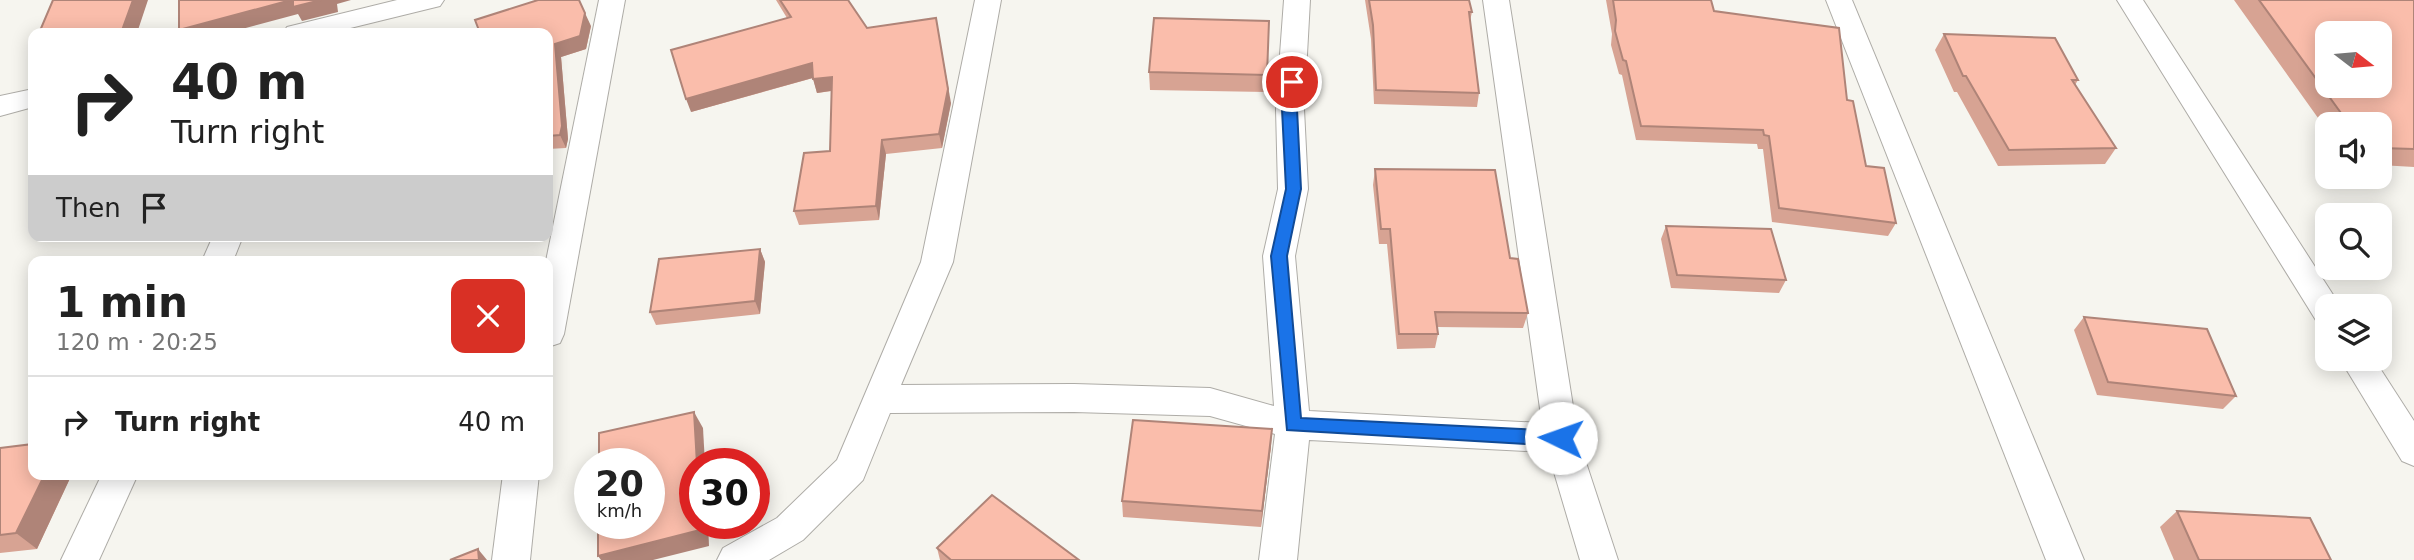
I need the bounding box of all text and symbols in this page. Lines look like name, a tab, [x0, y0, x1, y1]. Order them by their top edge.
north arrow	[2315, 21, 2392, 98]
map controls	[2315, 21, 2392, 371]
pin	[1262, 52, 1322, 112]
text: 40 m	[171, 54, 307, 111]
icon: right	[56, 56, 147, 147]
icon: arrive	[1273, 63, 1311, 101]
button: sound	[2315, 112, 2392, 189]
text: Turn right	[171, 113, 324, 151]
icon: arrive	[135, 189, 173, 227]
text: Then	[56, 193, 121, 223]
button: search	[2315, 203, 2392, 280]
text: 1 min	[56, 278, 188, 327]
button: close	[451, 279, 525, 353]
button: layers	[2315, 294, 2392, 371]
text: 120 m · 20:25	[56, 329, 218, 355]
position arrow	[1524, 401, 1598, 475]
icon: right	[56, 403, 94, 441]
text: Turn right	[115, 407, 260, 437]
text: 40 m	[458, 407, 525, 437]
speed limit sign: 30	[679, 448, 770, 539]
text: 20	[595, 464, 644, 504]
text: km/h	[597, 500, 642, 521]

